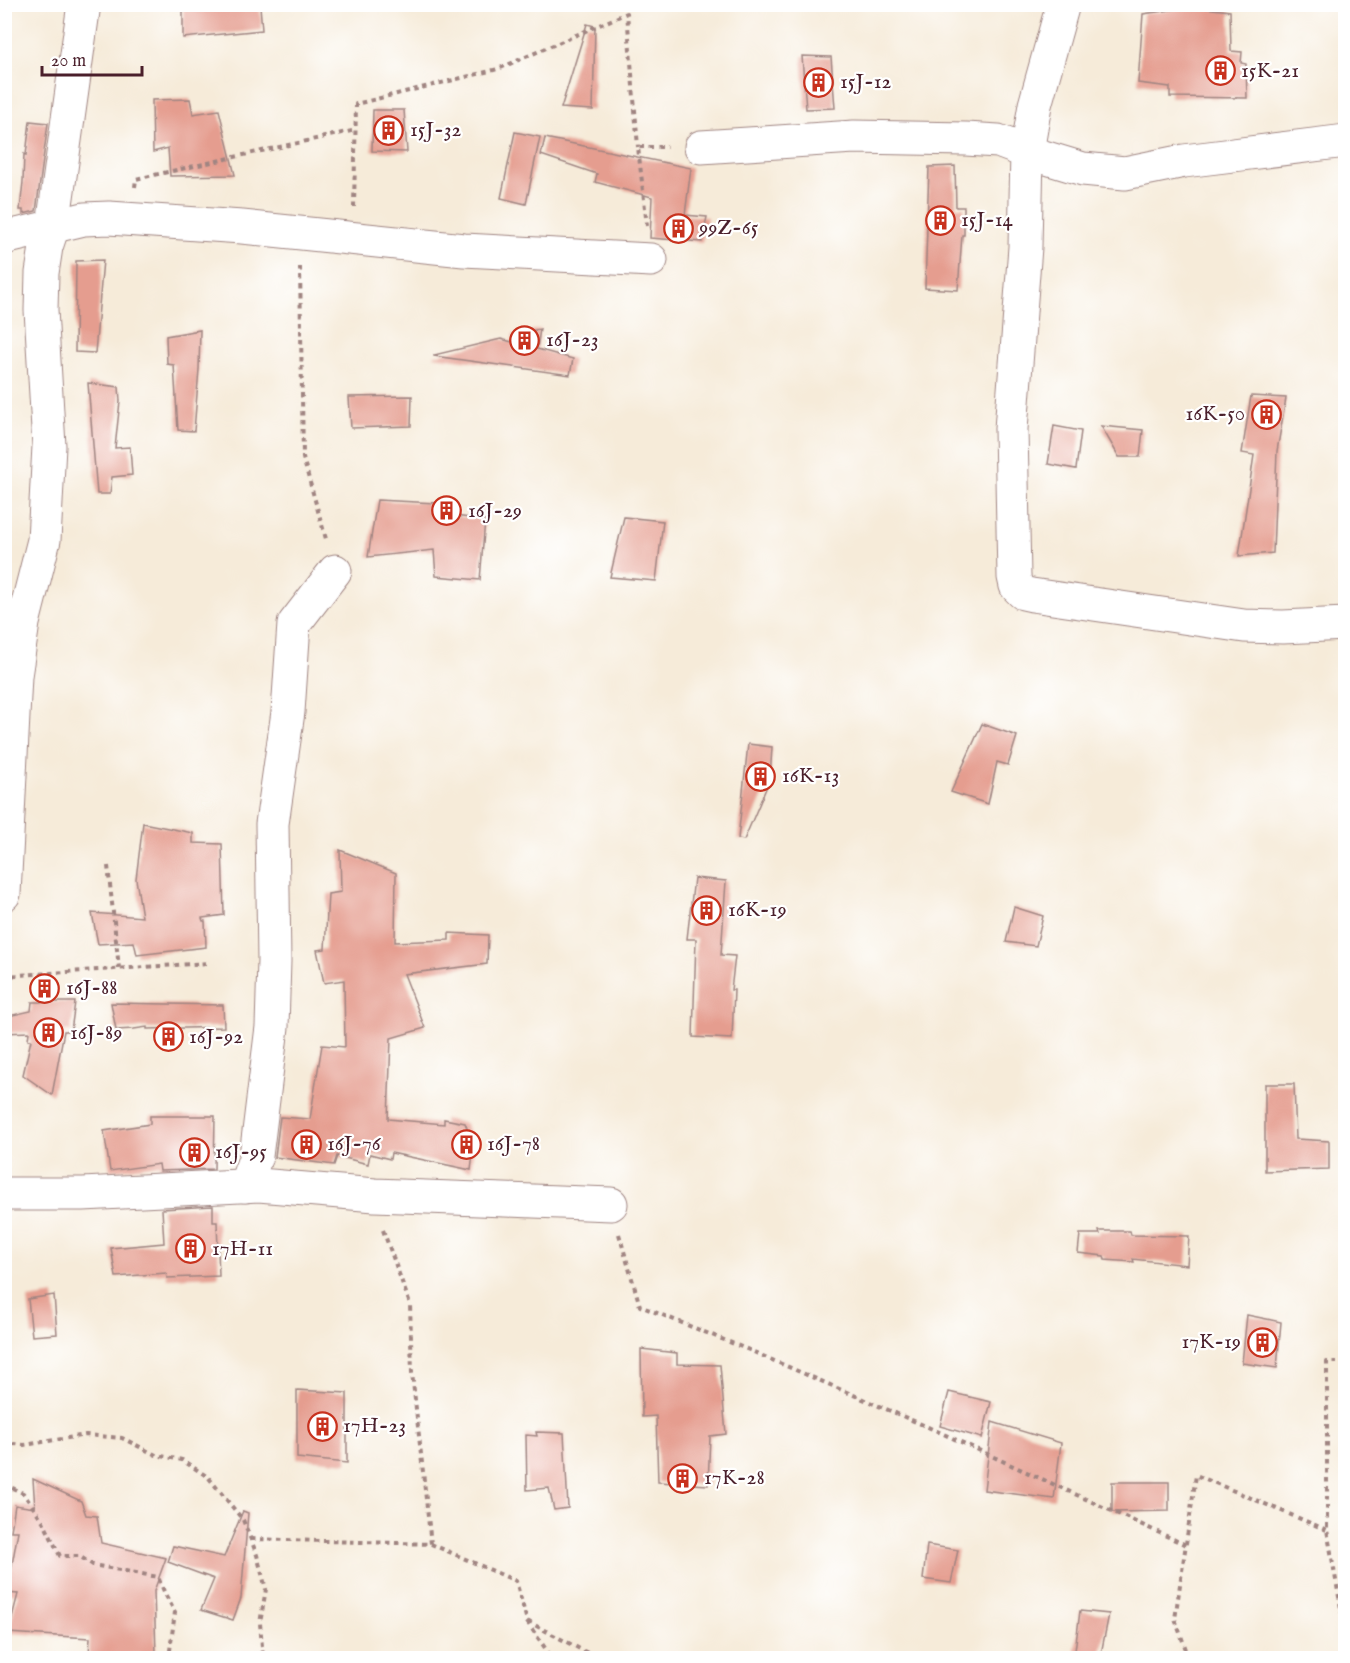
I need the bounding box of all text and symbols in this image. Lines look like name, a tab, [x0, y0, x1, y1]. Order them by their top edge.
scale bar	[42, 39, 142, 77]
text: 20 m	[51, 50, 86, 73]
building icon: 15K-21	[1204, 55, 1236, 87]
place label: 15K-21	[1241, 58, 1299, 85]
building icon: 15J-12	[803, 66, 835, 98]
place label: 15J-12	[840, 69, 892, 96]
building icon: 15J-32	[373, 114, 405, 146]
place label: 15J-32	[410, 117, 462, 144]
building icon: 15J-14	[924, 204, 956, 236]
place label: 15J-14	[961, 207, 1014, 234]
building icon: 99Z-65	[662, 212, 694, 244]
place label: 99Z-65	[698, 215, 759, 242]
building icon: 16J-23	[509, 324, 541, 356]
place label: 16J-23	[546, 327, 599, 354]
building icon: 16K-50	[1250, 398, 1282, 430]
place label: 16K-50	[1186, 401, 1245, 428]
building icon: 16J-29	[431, 495, 463, 527]
place label: 16J-29	[468, 498, 522, 525]
building icon: 16K-13	[745, 760, 777, 792]
place label: 16K-13	[782, 763, 839, 790]
building icon: 16K-19	[691, 894, 723, 926]
place label: 16K-19	[728, 897, 787, 924]
building icon: 16J-88	[29, 972, 61, 1004]
place label: 16J-88	[66, 975, 118, 1002]
building icon: 16J-89	[33, 1017, 65, 1049]
place label: 16J-89	[70, 1020, 122, 1047]
building icon: 16J-92	[152, 1021, 184, 1053]
place label: 16J-92	[189, 1024, 243, 1051]
building icon: 16J-76	[290, 1128, 322, 1160]
building icon: 16J-78	[450, 1128, 482, 1160]
place label: 16J-76	[327, 1131, 382, 1158]
place label: 16J-78	[487, 1131, 540, 1158]
building icon: 16J-95	[178, 1136, 210, 1168]
place label: 16J-95	[215, 1139, 267, 1166]
building icon: 17H-11	[175, 1233, 207, 1265]
place label: 17H-11	[212, 1236, 273, 1263]
building icon: 17K-19	[1246, 1326, 1278, 1358]
place label: 17K-19	[1181, 1329, 1241, 1356]
building icon: 17H-23	[306, 1410, 338, 1442]
place label: 17H-23	[343, 1413, 406, 1440]
building icon: 17K-28	[667, 1462, 699, 1494]
place label: 17K-28	[704, 1465, 765, 1492]

